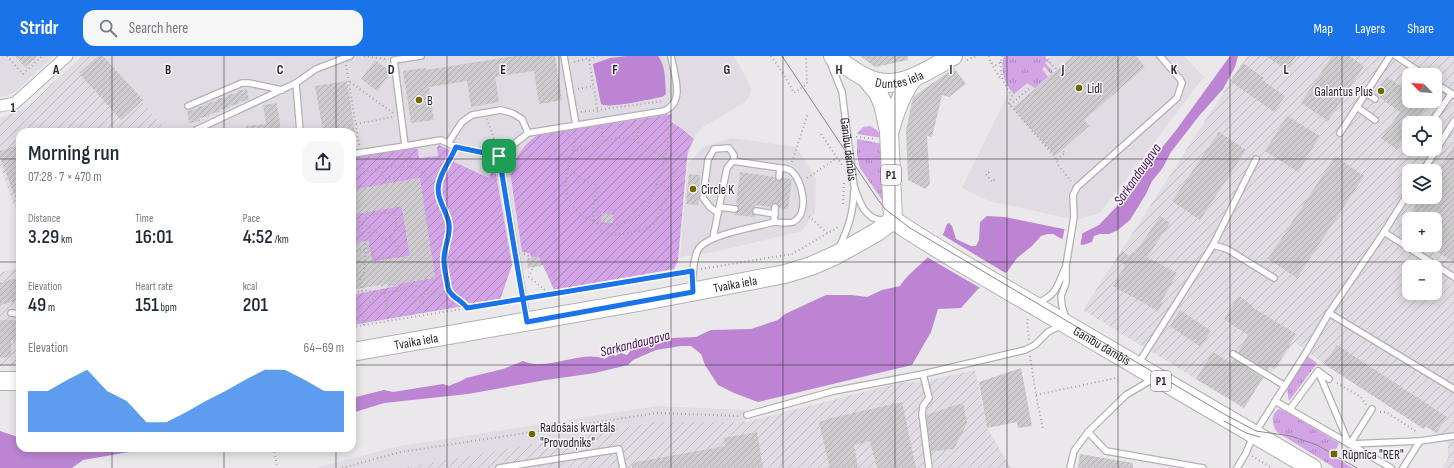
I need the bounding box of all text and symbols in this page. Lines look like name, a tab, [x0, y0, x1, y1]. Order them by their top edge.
search box	[83, 10, 363, 46]
text: Stridr	[20, 17, 59, 40]
icon: search	[97, 17, 119, 39]
text: Search here	[129, 19, 188, 38]
text: Map	[1313, 20, 1333, 37]
text: Layers	[1355, 20, 1385, 37]
text: Share	[1407, 20, 1434, 37]
text: A	[52, 62, 60, 78]
text: B	[165, 62, 171, 78]
text: C	[277, 62, 284, 78]
text: D	[388, 62, 395, 78]
text: E	[500, 62, 506, 78]
text: F	[612, 62, 618, 78]
text: G	[724, 62, 731, 78]
text: H	[836, 62, 843, 78]
text: I	[950, 62, 953, 78]
text: J	[1061, 62, 1065, 78]
text: K	[1171, 62, 1178, 78]
text: L	[1283, 62, 1289, 78]
street label: Duntes iela	[874, 67, 926, 92]
north arrow	[1402, 68, 1442, 108]
map controls	[1402, 68, 1442, 300]
place label: Lidl	[1087, 81, 1102, 97]
marker: Lidl	[1074, 83, 1084, 93]
place label: Galantus Plus	[1314, 84, 1373, 100]
marker: Galantus Plus	[1376, 86, 1386, 96]
place label: B	[427, 93, 433, 109]
marker: B	[414, 95, 424, 105]
text: 1	[10, 100, 16, 116]
button: locate	[1402, 116, 1442, 156]
street label: Ganību dambis	[836, 117, 860, 182]
pin	[482, 139, 516, 173]
text: Morning run	[28, 140, 119, 167]
water label: Sarkandaugava	[1110, 140, 1165, 208]
button: share	[302, 141, 344, 183]
icon: arrive	[488, 145, 510, 167]
button: layers	[1402, 164, 1442, 204]
road number: P1	[881, 165, 901, 185]
text: 07:28 · 7 × 470 m	[28, 169, 102, 185]
place label: Circle K	[701, 182, 734, 198]
marker: Circle K	[688, 184, 698, 194]
text: Distance	[28, 212, 60, 225]
text: Time	[135, 212, 153, 225]
text: Pace	[243, 212, 260, 225]
button: +	[1402, 212, 1442, 252]
text: 3.29	[28, 225, 59, 249]
text: 16:01	[135, 225, 173, 249]
text: 4:52	[243, 225, 273, 249]
text: km	[59, 233, 72, 246]
text: /km	[273, 233, 289, 246]
button: −	[1402, 260, 1442, 300]
street label: Tvaika iela	[712, 273, 758, 297]
text: Elevation	[28, 280, 62, 293]
text: Heart rate	[135, 280, 173, 293]
text: kcal	[243, 280, 257, 293]
text: 49	[28, 293, 46, 317]
text: 151	[135, 293, 159, 317]
text: 201	[243, 293, 268, 317]
text: m	[46, 301, 55, 314]
text: bpm	[159, 301, 177, 314]
street label: Ganību dambis	[1070, 323, 1134, 369]
water label: Sarkandaugava	[598, 327, 672, 360]
street label: Tvaika iela	[393, 330, 439, 353]
text: Elevation	[28, 340, 68, 356]
text: 64–69 m	[304, 340, 344, 356]
road number: P1	[1151, 371, 1171, 391]
place label: Radošais kvartāls "Provodņiks"	[540, 420, 615, 451]
marker: Radošais kvartāls "Provodņiks"	[527, 429, 537, 439]
place label: Rūpnīca "RER"	[1342, 447, 1404, 463]
marker: Rūpnīca "RER"	[1329, 449, 1339, 459]

